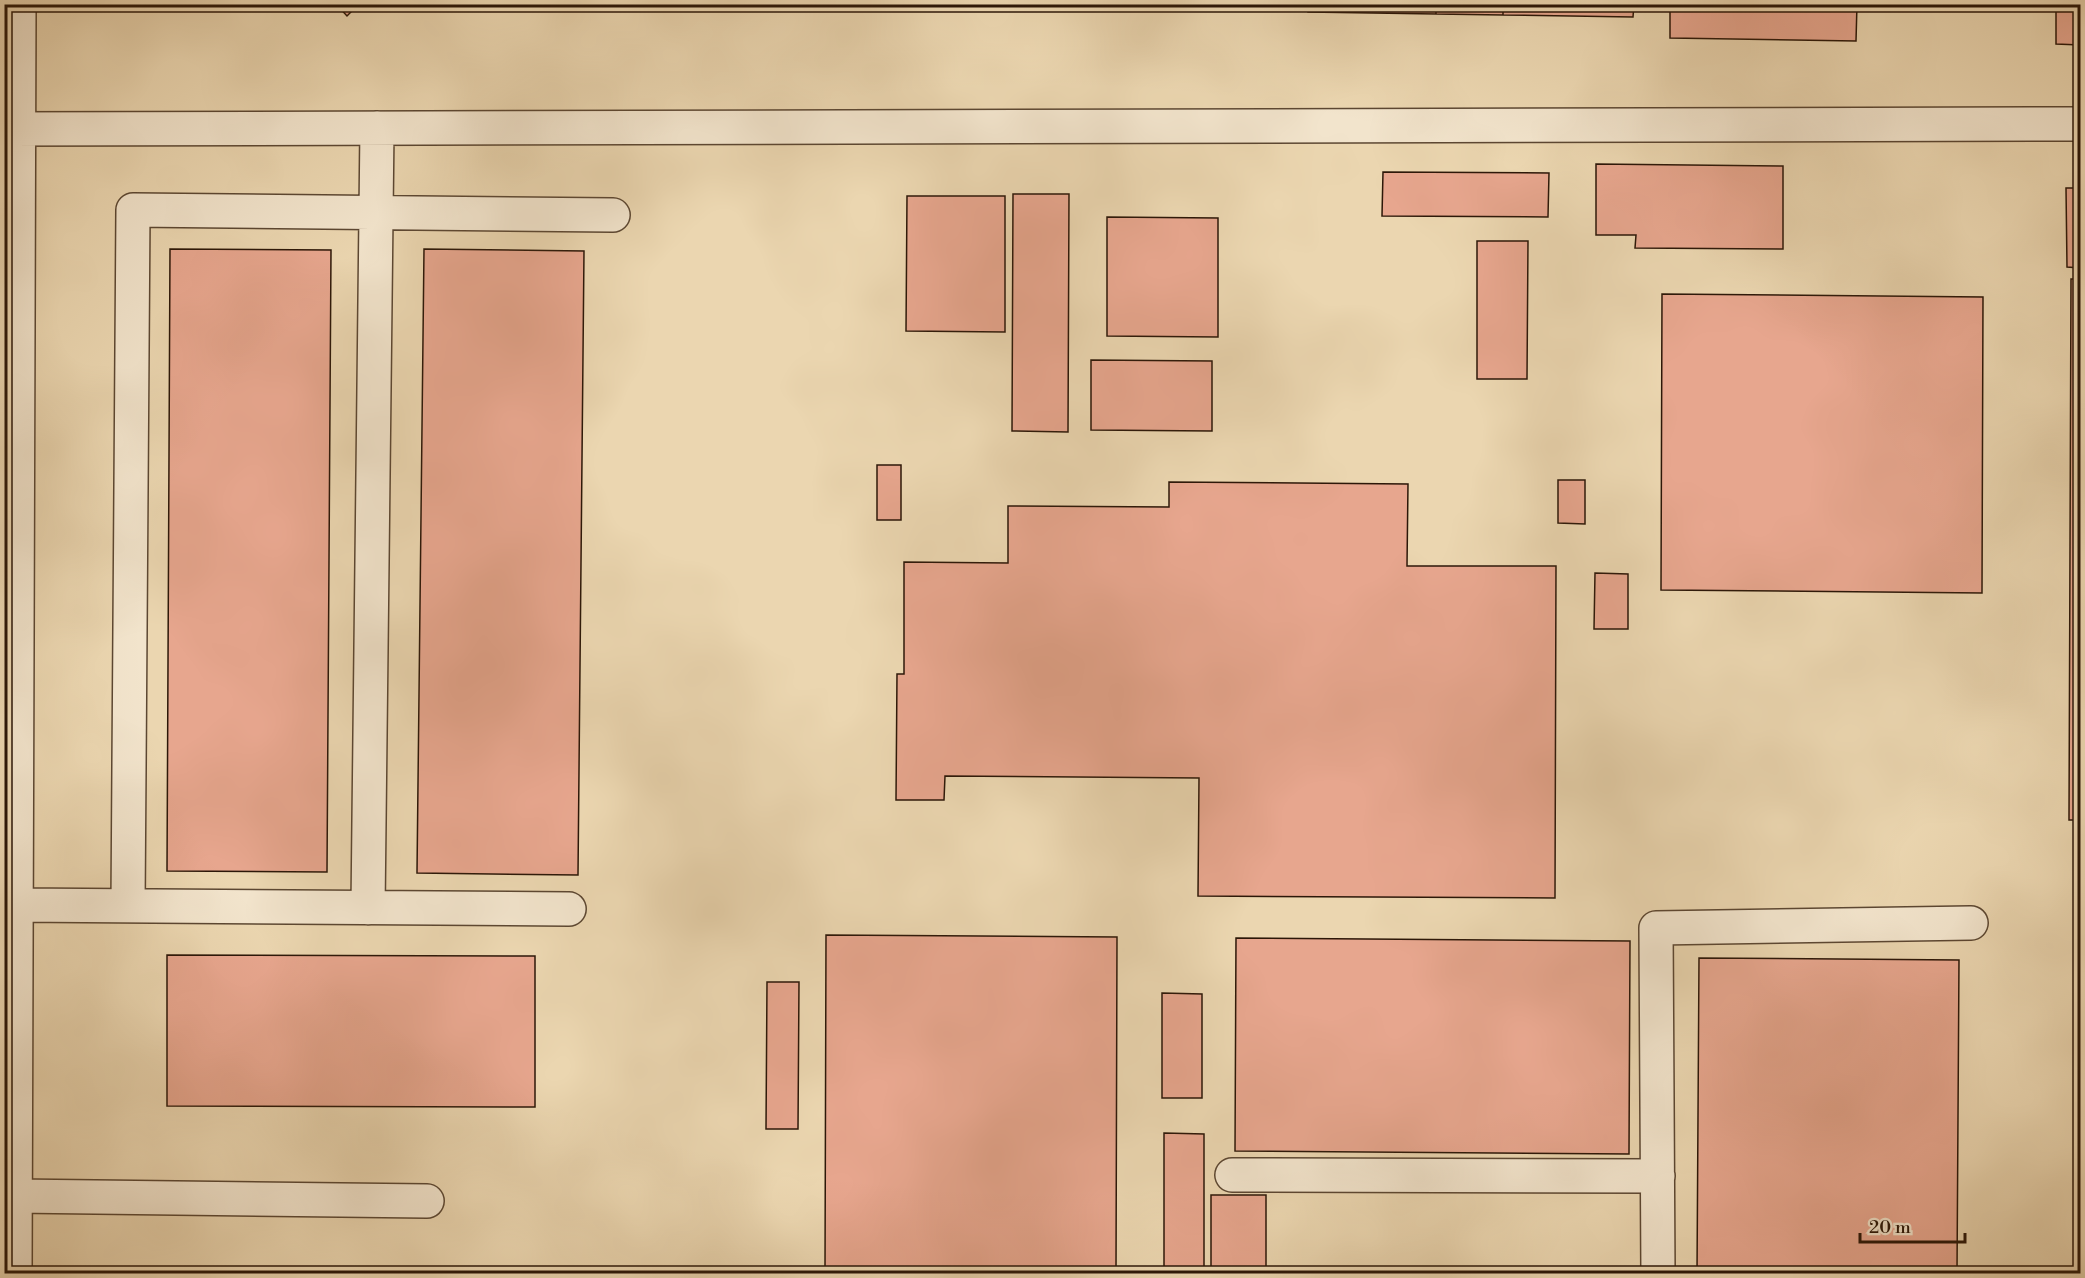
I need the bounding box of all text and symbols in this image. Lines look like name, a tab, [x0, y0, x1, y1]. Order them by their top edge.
scale bar	[1860, 1206, 1965, 1244]
text: 20 m	[1869, 1216, 1911, 1239]

